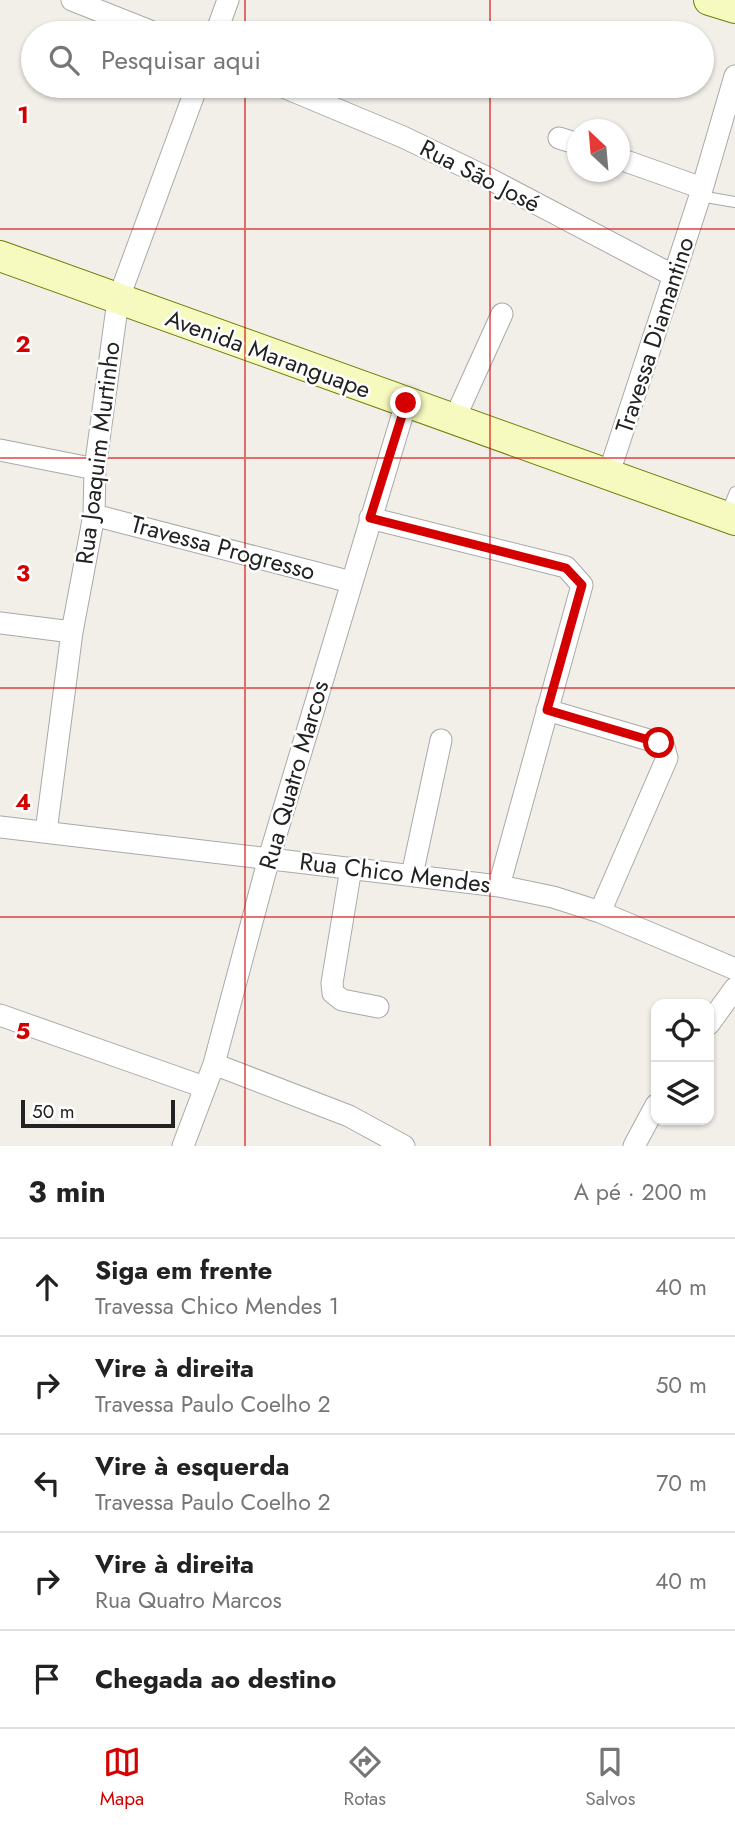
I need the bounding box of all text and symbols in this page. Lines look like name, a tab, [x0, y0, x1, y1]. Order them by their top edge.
search box	[21, 21, 714, 98]
icon: search	[45, 41, 83, 79]
text: Pesquisar aqui	[101, 41, 261, 79]
text: 1	[17, 98, 29, 132]
north arrow	[567, 119, 630, 182]
street label: Rua São José	[414, 130, 546, 221]
street label: Travessa Diamantino	[606, 232, 703, 437]
street label: Avenida Maranguape	[161, 300, 375, 407]
text: 2	[15, 327, 31, 361]
street label: Rua Joaquim Murtinho	[66, 340, 129, 566]
route end	[390, 387, 421, 418]
street label: Travessa Progresso	[127, 506, 319, 589]
text: 3	[16, 556, 30, 590]
street label: Rua Quatro Marcos	[250, 676, 337, 873]
route start	[643, 727, 674, 758]
text: 4	[15, 785, 31, 819]
street label: Rua Chico Mendes	[298, 843, 492, 902]
map controls	[651, 999, 714, 1125]
button: locate	[651, 999, 714, 1062]
text: 5	[16, 1014, 30, 1048]
button: layers	[651, 1062, 714, 1125]
scale bar	[21, 1097, 175, 1129]
text: 50 m	[32, 1098, 75, 1125]
text: 3 min	[28, 1170, 106, 1213]
text: A pé · 200 m	[574, 1175, 707, 1209]
text: Siga em frente	[95, 1251, 272, 1289]
icon: ahead	[28, 1268, 66, 1306]
text: 40 m	[655, 1270, 707, 1304]
text: Travessa Chico Mendes 1	[95, 1289, 339, 1323]
text: Vire à direita	[95, 1349, 254, 1387]
icon: right	[28, 1366, 66, 1404]
text: 50 m	[655, 1368, 707, 1402]
text: Travessa Paulo Coelho 2	[95, 1387, 331, 1421]
text: Vire à esquerda	[95, 1447, 290, 1485]
icon: left	[28, 1464, 66, 1502]
text: 70 m	[656, 1466, 707, 1500]
text: Travessa Paulo Coelho 2	[95, 1485, 331, 1519]
text: Vire à direita	[95, 1545, 254, 1583]
icon: right	[28, 1562, 66, 1600]
text: 40 m	[655, 1564, 707, 1598]
text: Rua Quatro Marcos	[95, 1583, 282, 1617]
icon: arrive	[28, 1660, 66, 1698]
text: Chegada ao destino	[95, 1660, 336, 1698]
tab: Mapa	[100, 1743, 144, 1812]
tab: Rotas	[344, 1743, 386, 1812]
tab: Salvos	[585, 1743, 635, 1812]

